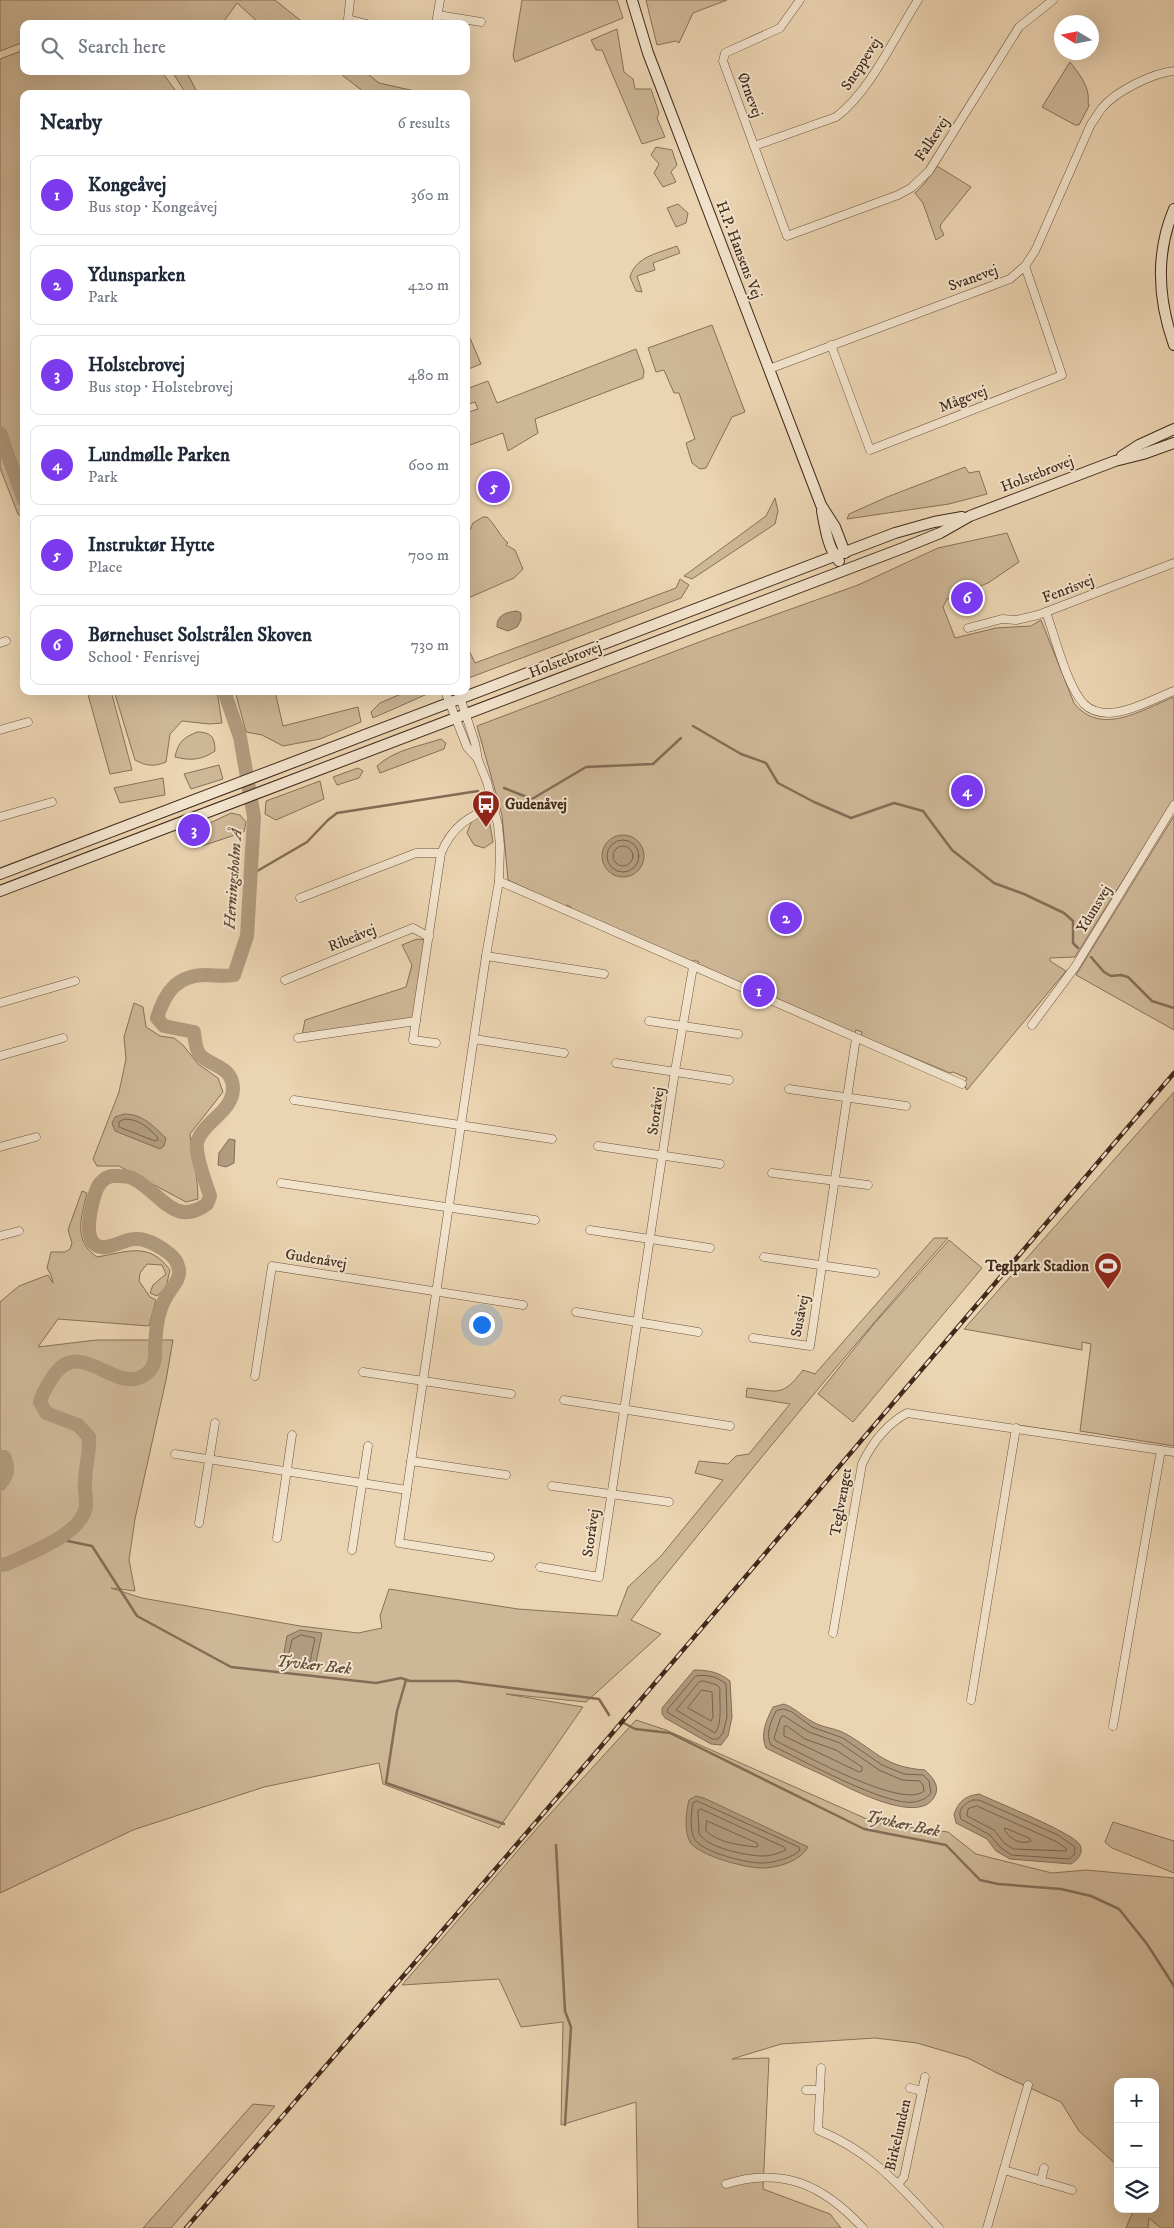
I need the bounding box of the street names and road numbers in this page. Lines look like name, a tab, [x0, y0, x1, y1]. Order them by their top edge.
street label: Sneppevej	[837, 34, 885, 94]
street label: Ørnevej	[733, 70, 767, 120]
street label: Falkevej	[911, 113, 953, 165]
street label: H.P. Hansens Vej	[712, 198, 766, 302]
street label: Svanevej	[946, 260, 1000, 296]
street label: Mågevej	[936, 381, 990, 417]
street label: Holstebrovej	[998, 451, 1076, 497]
street label: Fenrisvej	[1040, 571, 1096, 607]
street label: Holstebrovej	[526, 637, 604, 683]
street label: Ydunsvej	[1072, 882, 1116, 936]
street label: Ribeåvej	[325, 920, 379, 956]
street label: Storåvej	[643, 1086, 669, 1136]
street label: Gudenåvej	[284, 1245, 348, 1273]
street label: Susåvej	[787, 1293, 813, 1339]
street label: Teglvænget	[826, 1466, 856, 1538]
street label: Storåvej	[578, 1508, 604, 1558]
street label: Birkelunden	[880, 2097, 916, 2173]

